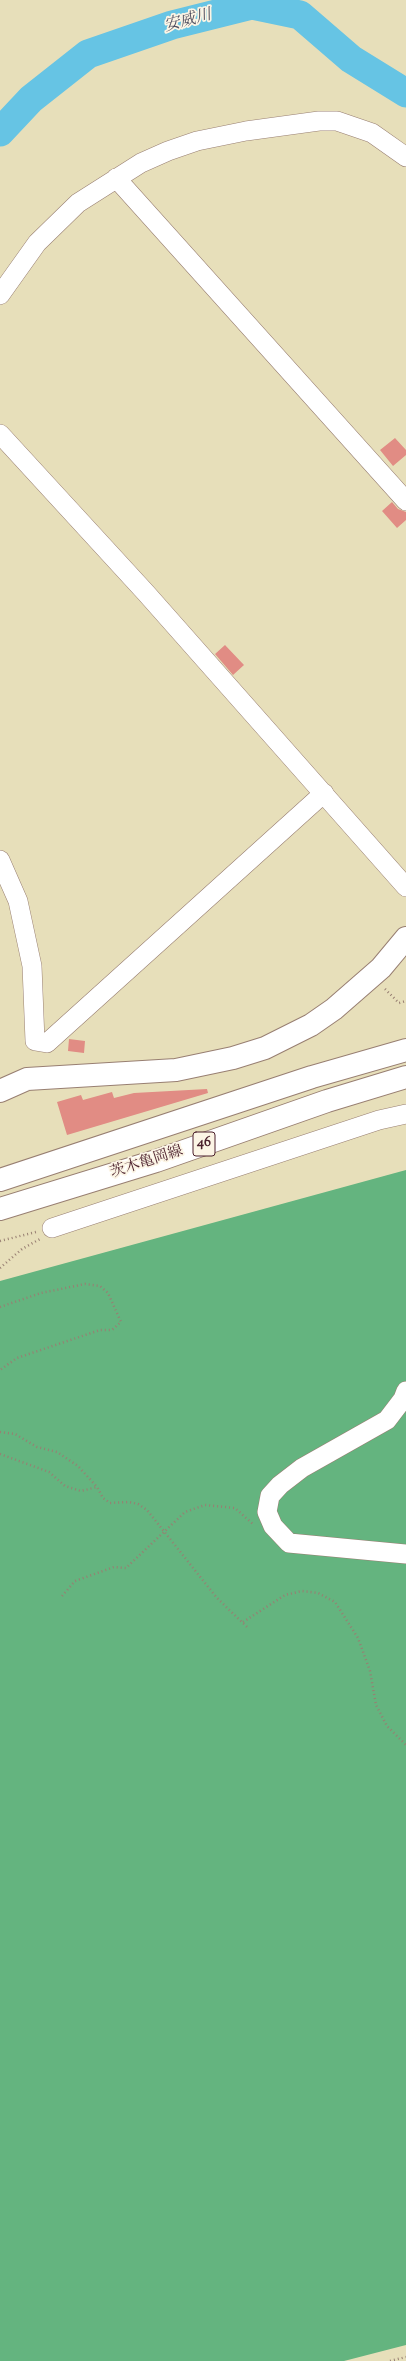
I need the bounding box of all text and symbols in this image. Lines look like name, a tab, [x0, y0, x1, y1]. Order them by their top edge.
water label: 安威川	[162, 7, 214, 37]
road number: 46	[193, 1132, 215, 1156]
street label: 茨木亀岡線	[109, 1143, 185, 1183]

